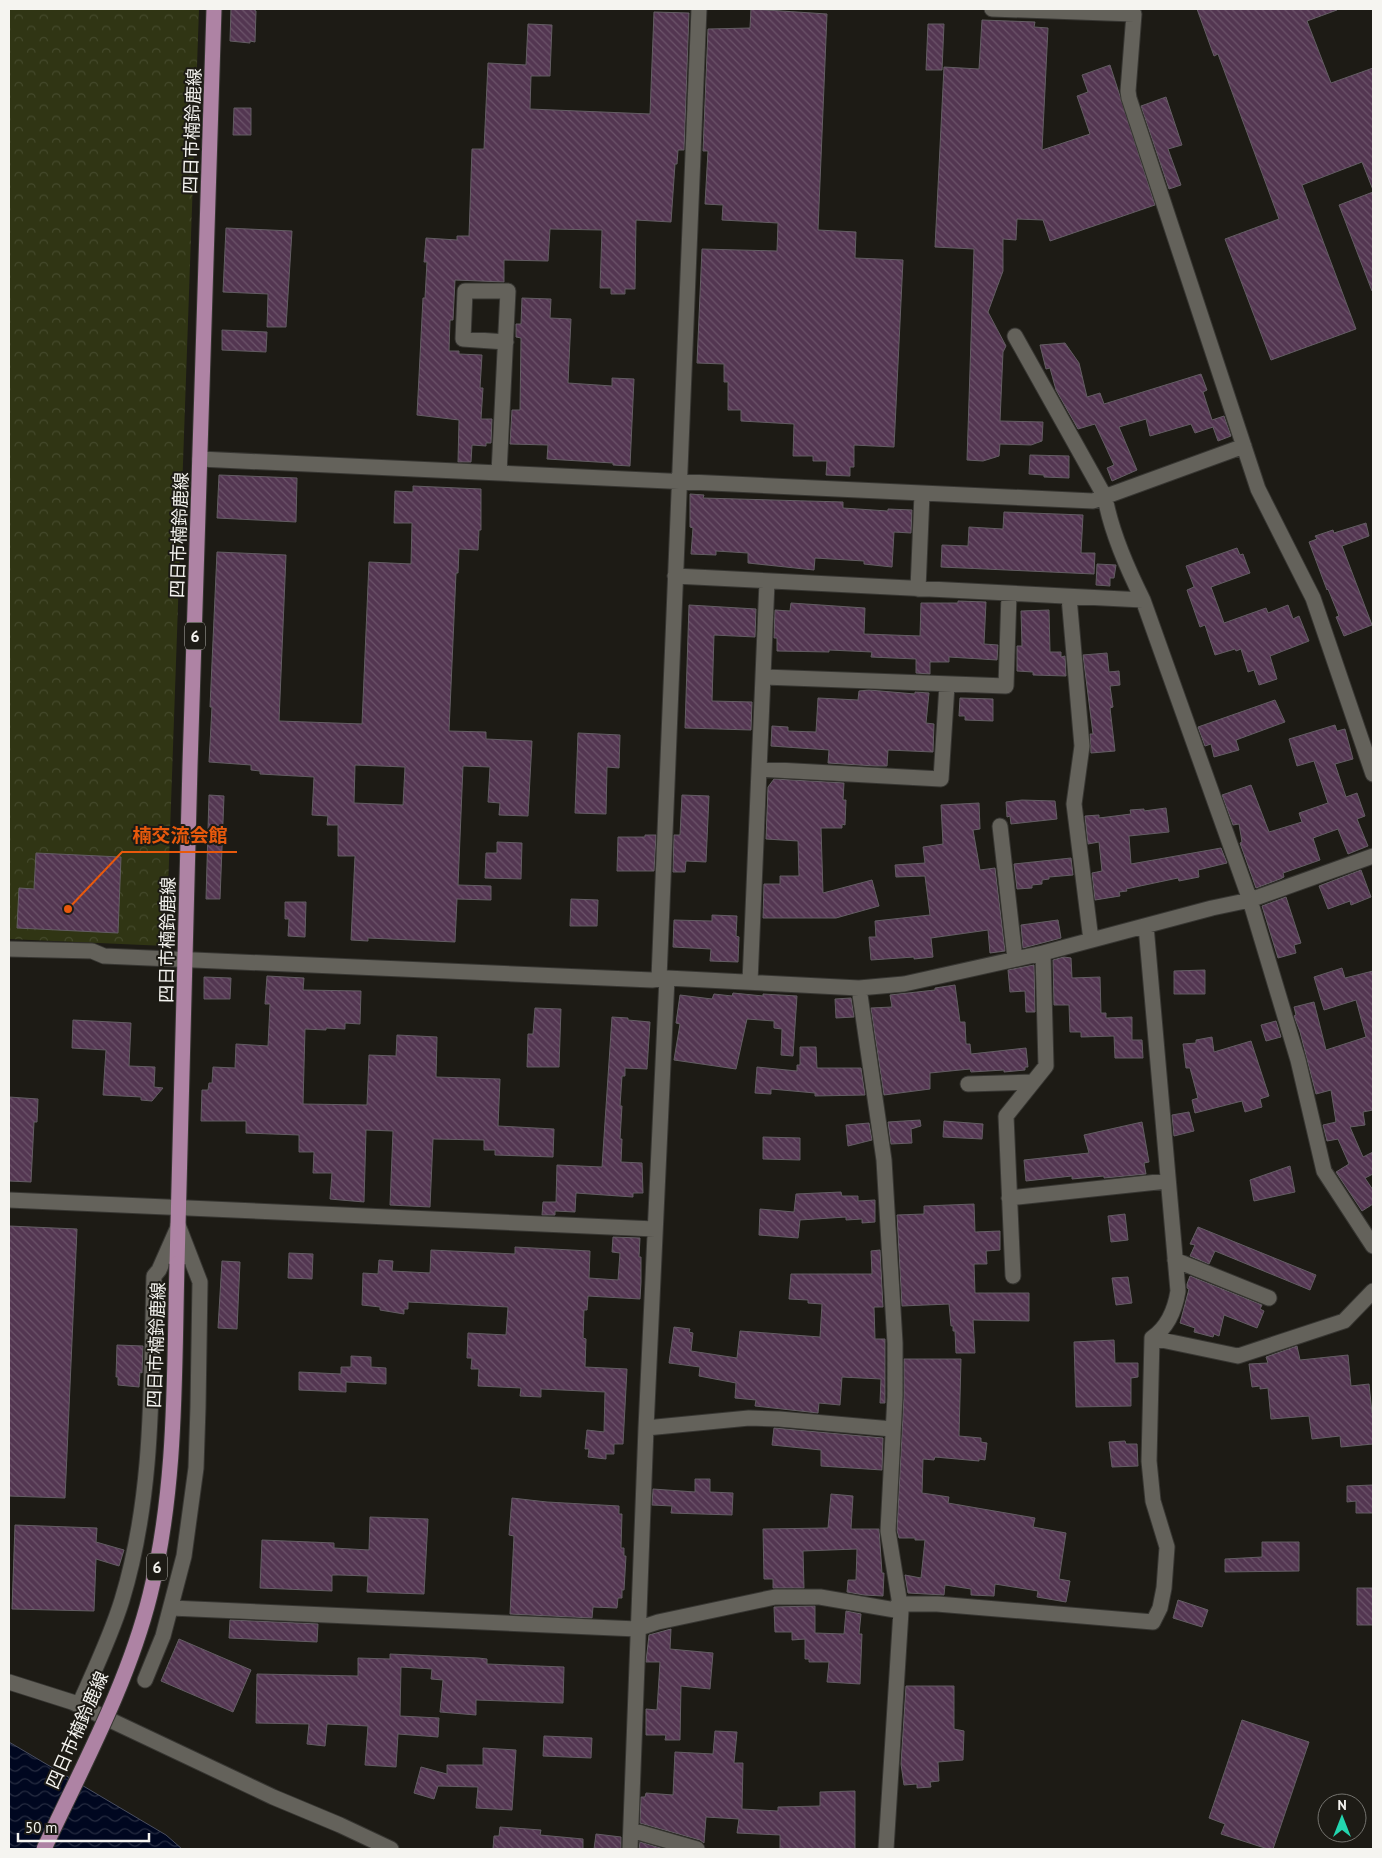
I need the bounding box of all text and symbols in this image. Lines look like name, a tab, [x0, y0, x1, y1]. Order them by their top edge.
street label: 四日市楠鈴鹿線	[178, 68, 206, 194]
street label: 四日市楠鈴鹿線	[165, 472, 193, 598]
road number: 6	[185, 622, 205, 650]
callout: 楠交流会館	[122, 818, 237, 852]
text: 楠交流会館	[132, 823, 228, 847]
street label: 四日市楠鈴鹿線	[154, 877, 180, 1003]
street label: 四日市楠鈴鹿線	[142, 1282, 170, 1408]
road number: 6	[147, 1554, 167, 1580]
street label: 四日市楠鈴鹿線	[41, 1668, 113, 1792]
north arrow	[1317, 1793, 1367, 1843]
text: N	[1337, 1796, 1347, 1814]
scale bar	[18, 1810, 149, 1842]
text: 50 m	[25, 1818, 58, 1837]

